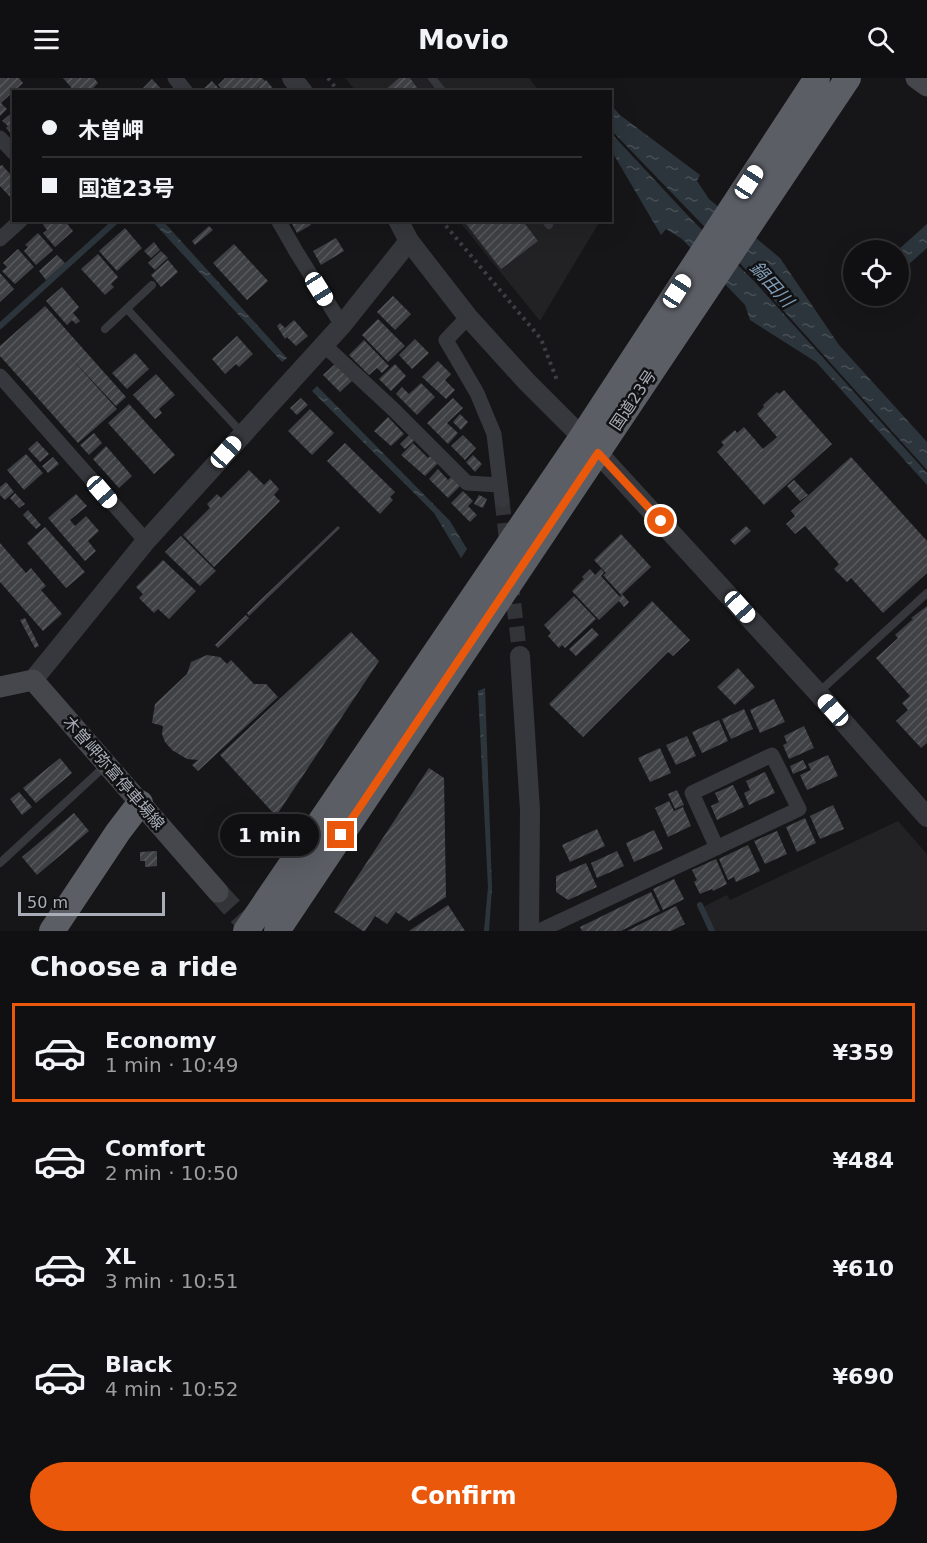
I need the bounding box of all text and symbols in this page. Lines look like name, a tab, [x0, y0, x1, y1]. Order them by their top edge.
icon: menu	[30, 23, 63, 56]
icon: search	[864, 23, 897, 56]
text: Movio	[418, 24, 509, 55]
text: 木曽岬	[78, 118, 144, 143]
car	[732, 162, 766, 202]
text: 国道23号	[78, 176, 175, 201]
map controls	[843, 240, 909, 306]
button: locate	[843, 240, 909, 306]
water label: 鍋田川	[746, 257, 799, 313]
car	[302, 269, 336, 309]
car	[660, 271, 694, 311]
street label: 国道23号	[606, 366, 660, 434]
car	[207, 433, 245, 471]
car	[83, 473, 121, 511]
route start	[647, 507, 674, 534]
car	[721, 588, 759, 626]
car	[814, 691, 852, 729]
street label: 木曽岬弥富停車場線	[60, 712, 168, 834]
callout: 1 min	[221, 814, 320, 856]
route end	[327, 821, 354, 848]
text: 1 min	[238, 823, 301, 847]
scale bar	[18, 889, 165, 917]
text: 50 m	[27, 893, 68, 912]
text: Choose a ride	[30, 951, 238, 982]
icon: car	[33, 1026, 87, 1080]
text: Economy	[105, 1028, 216, 1053]
text: ¥359	[833, 1040, 894, 1065]
text: 1 min · 10:49	[105, 1053, 239, 1077]
icon: car	[33, 1134, 87, 1188]
text: Comfort	[105, 1136, 205, 1161]
text: ¥484	[833, 1148, 894, 1173]
text: 2 min · 10:50	[105, 1161, 239, 1185]
icon: car	[33, 1242, 87, 1296]
text: XL	[105, 1244, 136, 1269]
text: ¥610	[833, 1256, 894, 1281]
text: 3 min · 10:51	[105, 1269, 239, 1293]
icon: car	[33, 1350, 87, 1404]
text: Black	[105, 1352, 172, 1377]
text: ¥690	[833, 1364, 894, 1389]
text: 4 min · 10:52	[105, 1377, 239, 1401]
button: Confirm	[30, 1462, 897, 1531]

